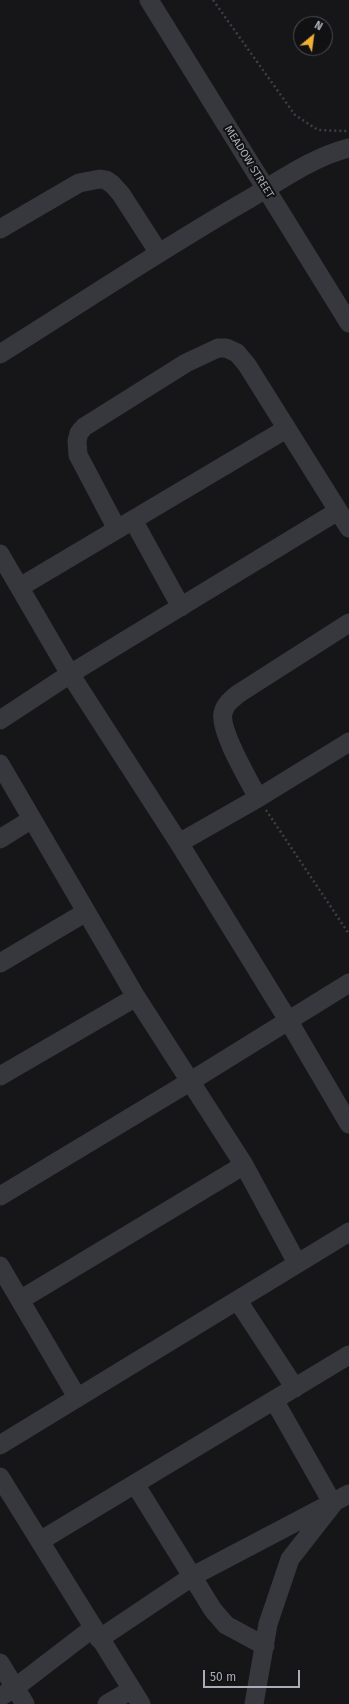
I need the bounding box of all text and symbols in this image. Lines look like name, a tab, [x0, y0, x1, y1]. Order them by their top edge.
north arrow	[293, 16, 333, 56]
text: N	[312, 18, 325, 33]
street label: MEADOW STREET	[221, 123, 277, 201]
scale bar	[205, 1662, 302, 1688]
text: 50 m	[210, 1670, 236, 1684]

